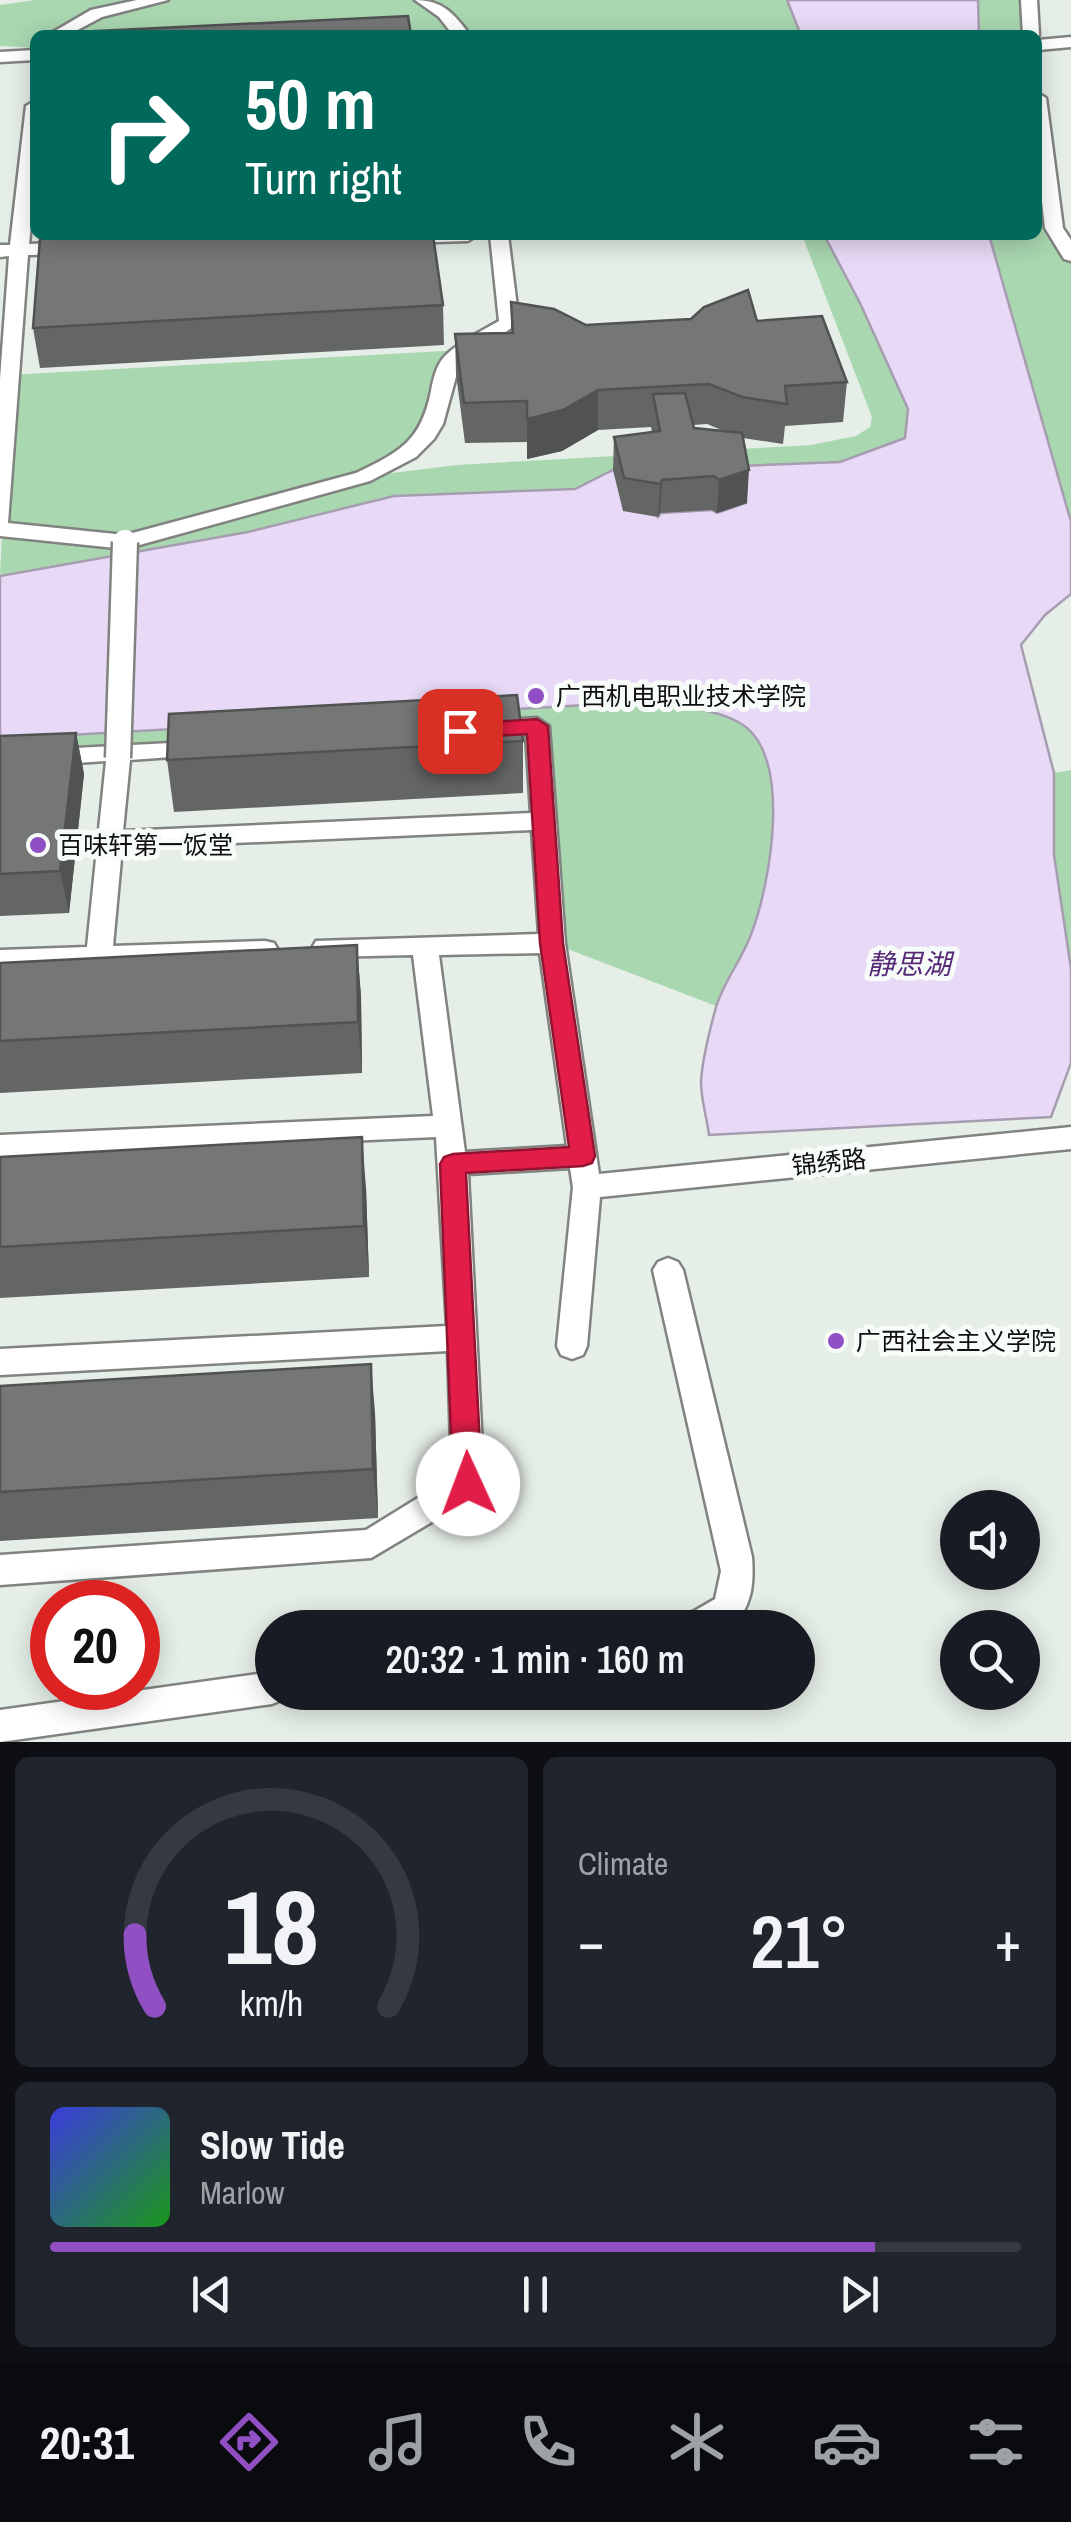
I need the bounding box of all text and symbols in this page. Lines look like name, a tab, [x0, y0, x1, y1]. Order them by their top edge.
text: 50 m	[245, 57, 376, 151]
icon: right	[80, 70, 210, 200]
text: Turn right	[245, 147, 402, 208]
place label: 广西机电职业技术学院	[556, 679, 806, 713]
marker: 广西机电职业技术学院	[525, 685, 547, 707]
pin	[418, 689, 503, 774]
icon: arrive	[433, 704, 488, 759]
place label: 百味轩第一饭堂	[58, 828, 233, 862]
marker: 百味轩第一饭堂	[27, 834, 49, 856]
water label: 静思湖	[867, 945, 955, 983]
street label: 锦绣路	[790, 1141, 868, 1183]
place label: 广西社会主义学院	[856, 1324, 1056, 1358]
marker: 广西社会主义学院	[825, 1330, 847, 1352]
position arrow	[416, 1432, 520, 1536]
map controls	[940, 1490, 1040, 1710]
button: sound	[940, 1490, 1040, 1590]
speed limit sign: 20	[30, 1580, 160, 1710]
button: search	[940, 1610, 1040, 1710]
text: 20:32 · 1 min · 160 m	[385, 1634, 685, 1685]
text: Climate	[578, 1842, 668, 1885]
text: 18	[224, 1856, 319, 1996]
text: 21°	[750, 1890, 849, 1991]
text: −	[578, 1904, 604, 1978]
text: +	[995, 1904, 1021, 1978]
text: km/h	[240, 1979, 303, 2027]
text: Slow Tide	[200, 2120, 345, 2171]
text: Marlow	[200, 2171, 285, 2214]
icon: previous	[184, 2267, 239, 2322]
icon: pause	[508, 2267, 563, 2322]
icon: next	[832, 2267, 887, 2322]
icon: directions	[214, 2407, 284, 2477]
icon: music	[363, 2407, 433, 2477]
icon: phone	[513, 2407, 583, 2477]
icon: climate	[662, 2407, 732, 2477]
icon: car	[812, 2407, 882, 2477]
icon: filters	[961, 2407, 1031, 2477]
text: 20:31	[40, 2412, 134, 2473]

